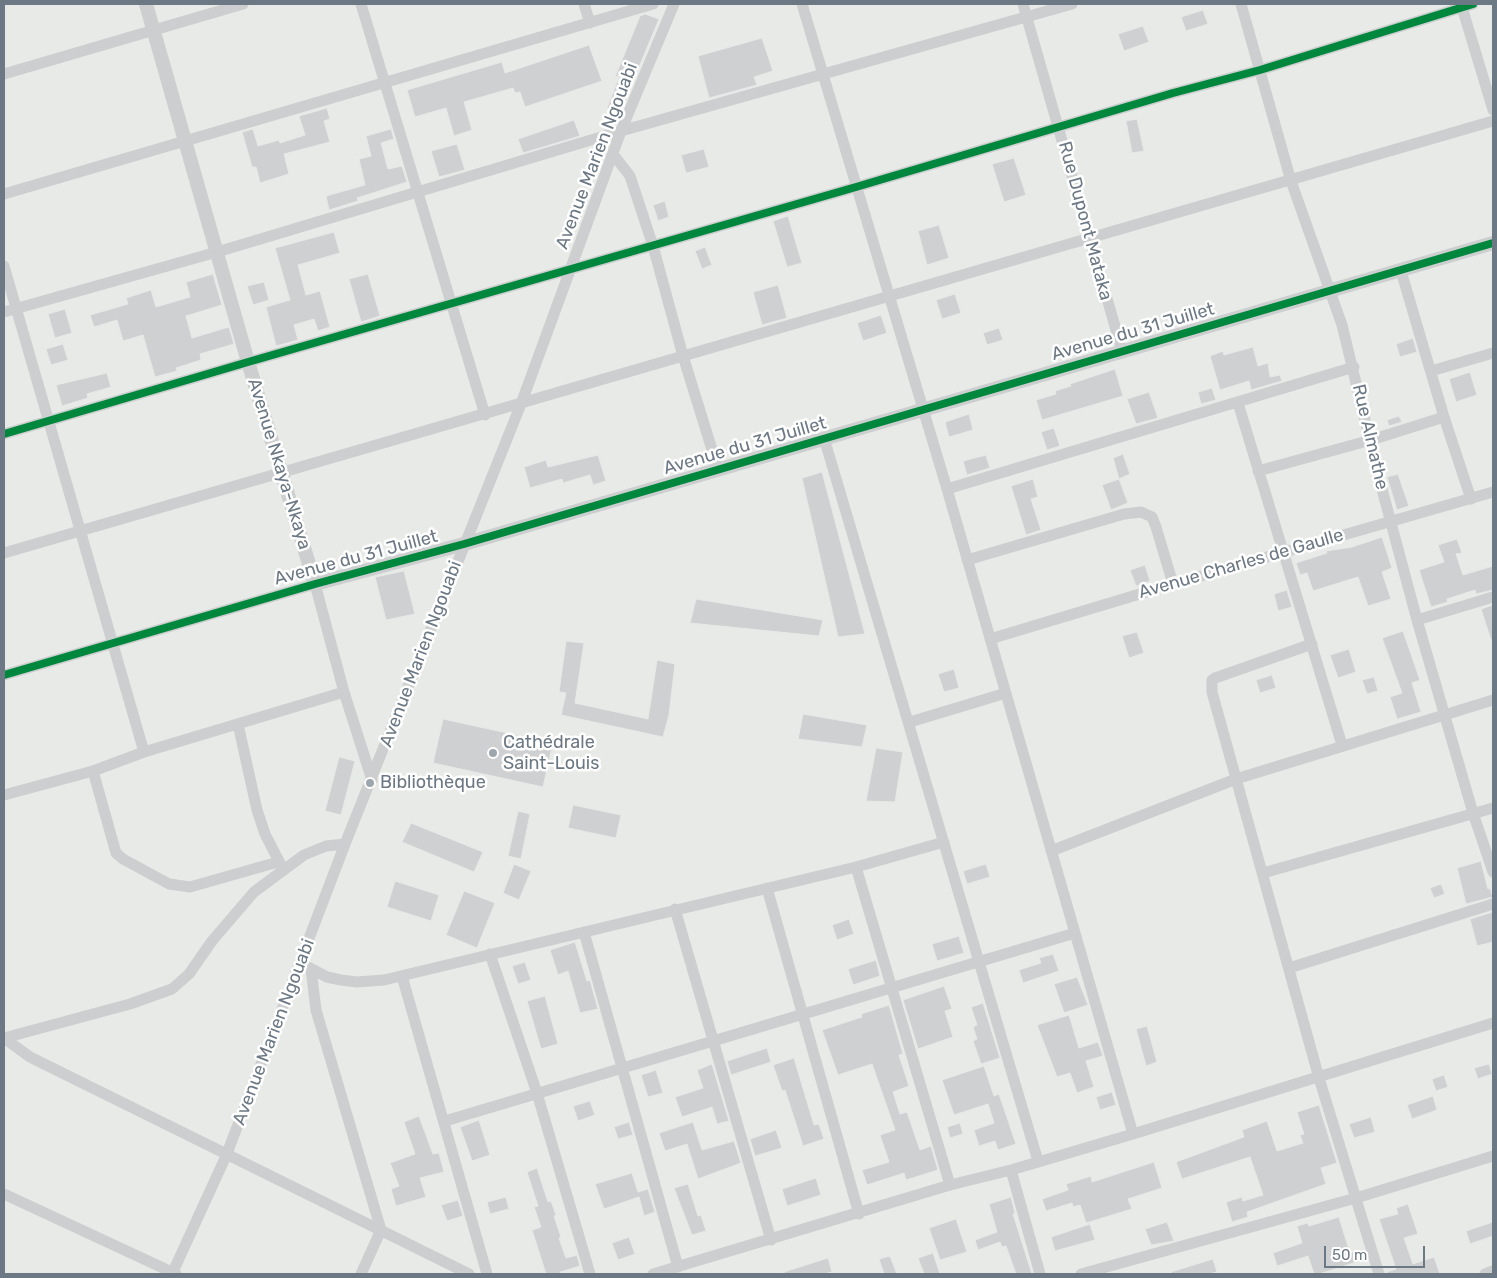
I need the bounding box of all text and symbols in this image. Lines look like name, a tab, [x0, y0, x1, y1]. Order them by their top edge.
street label: Avenue Marien Ngouabi	[551, 60, 643, 252]
street label: Rue Dupont Mataka	[1053, 139, 1117, 303]
street label: Avenue du 31 Juillet	[1049, 298, 1217, 366]
street label: Avenue Nkaya-Nkaya	[243, 376, 315, 552]
street label: Rue Almathe	[1347, 382, 1393, 492]
street label: Avenue du 31 Juillet	[661, 412, 829, 480]
street label: Avenue Charles de Gaulle	[1136, 524, 1346, 604]
street label: Avenue du 31 Juillet	[272, 526, 440, 590]
street label: Avenue Marien Ngouabi	[375, 558, 467, 750]
place label: Cathédrale Saint-Louis	[503, 732, 599, 774]
marker: Cathédrale Saint-Louis	[487, 747, 499, 759]
place label: Bibliothèque	[380, 772, 486, 794]
marker: Bibliothèque	[364, 777, 376, 789]
street label: Avenue Marien Ngouabi	[228, 936, 320, 1128]
scale bar	[1327, 1236, 1428, 1268]
text: 50 m	[1332, 1246, 1367, 1264]

